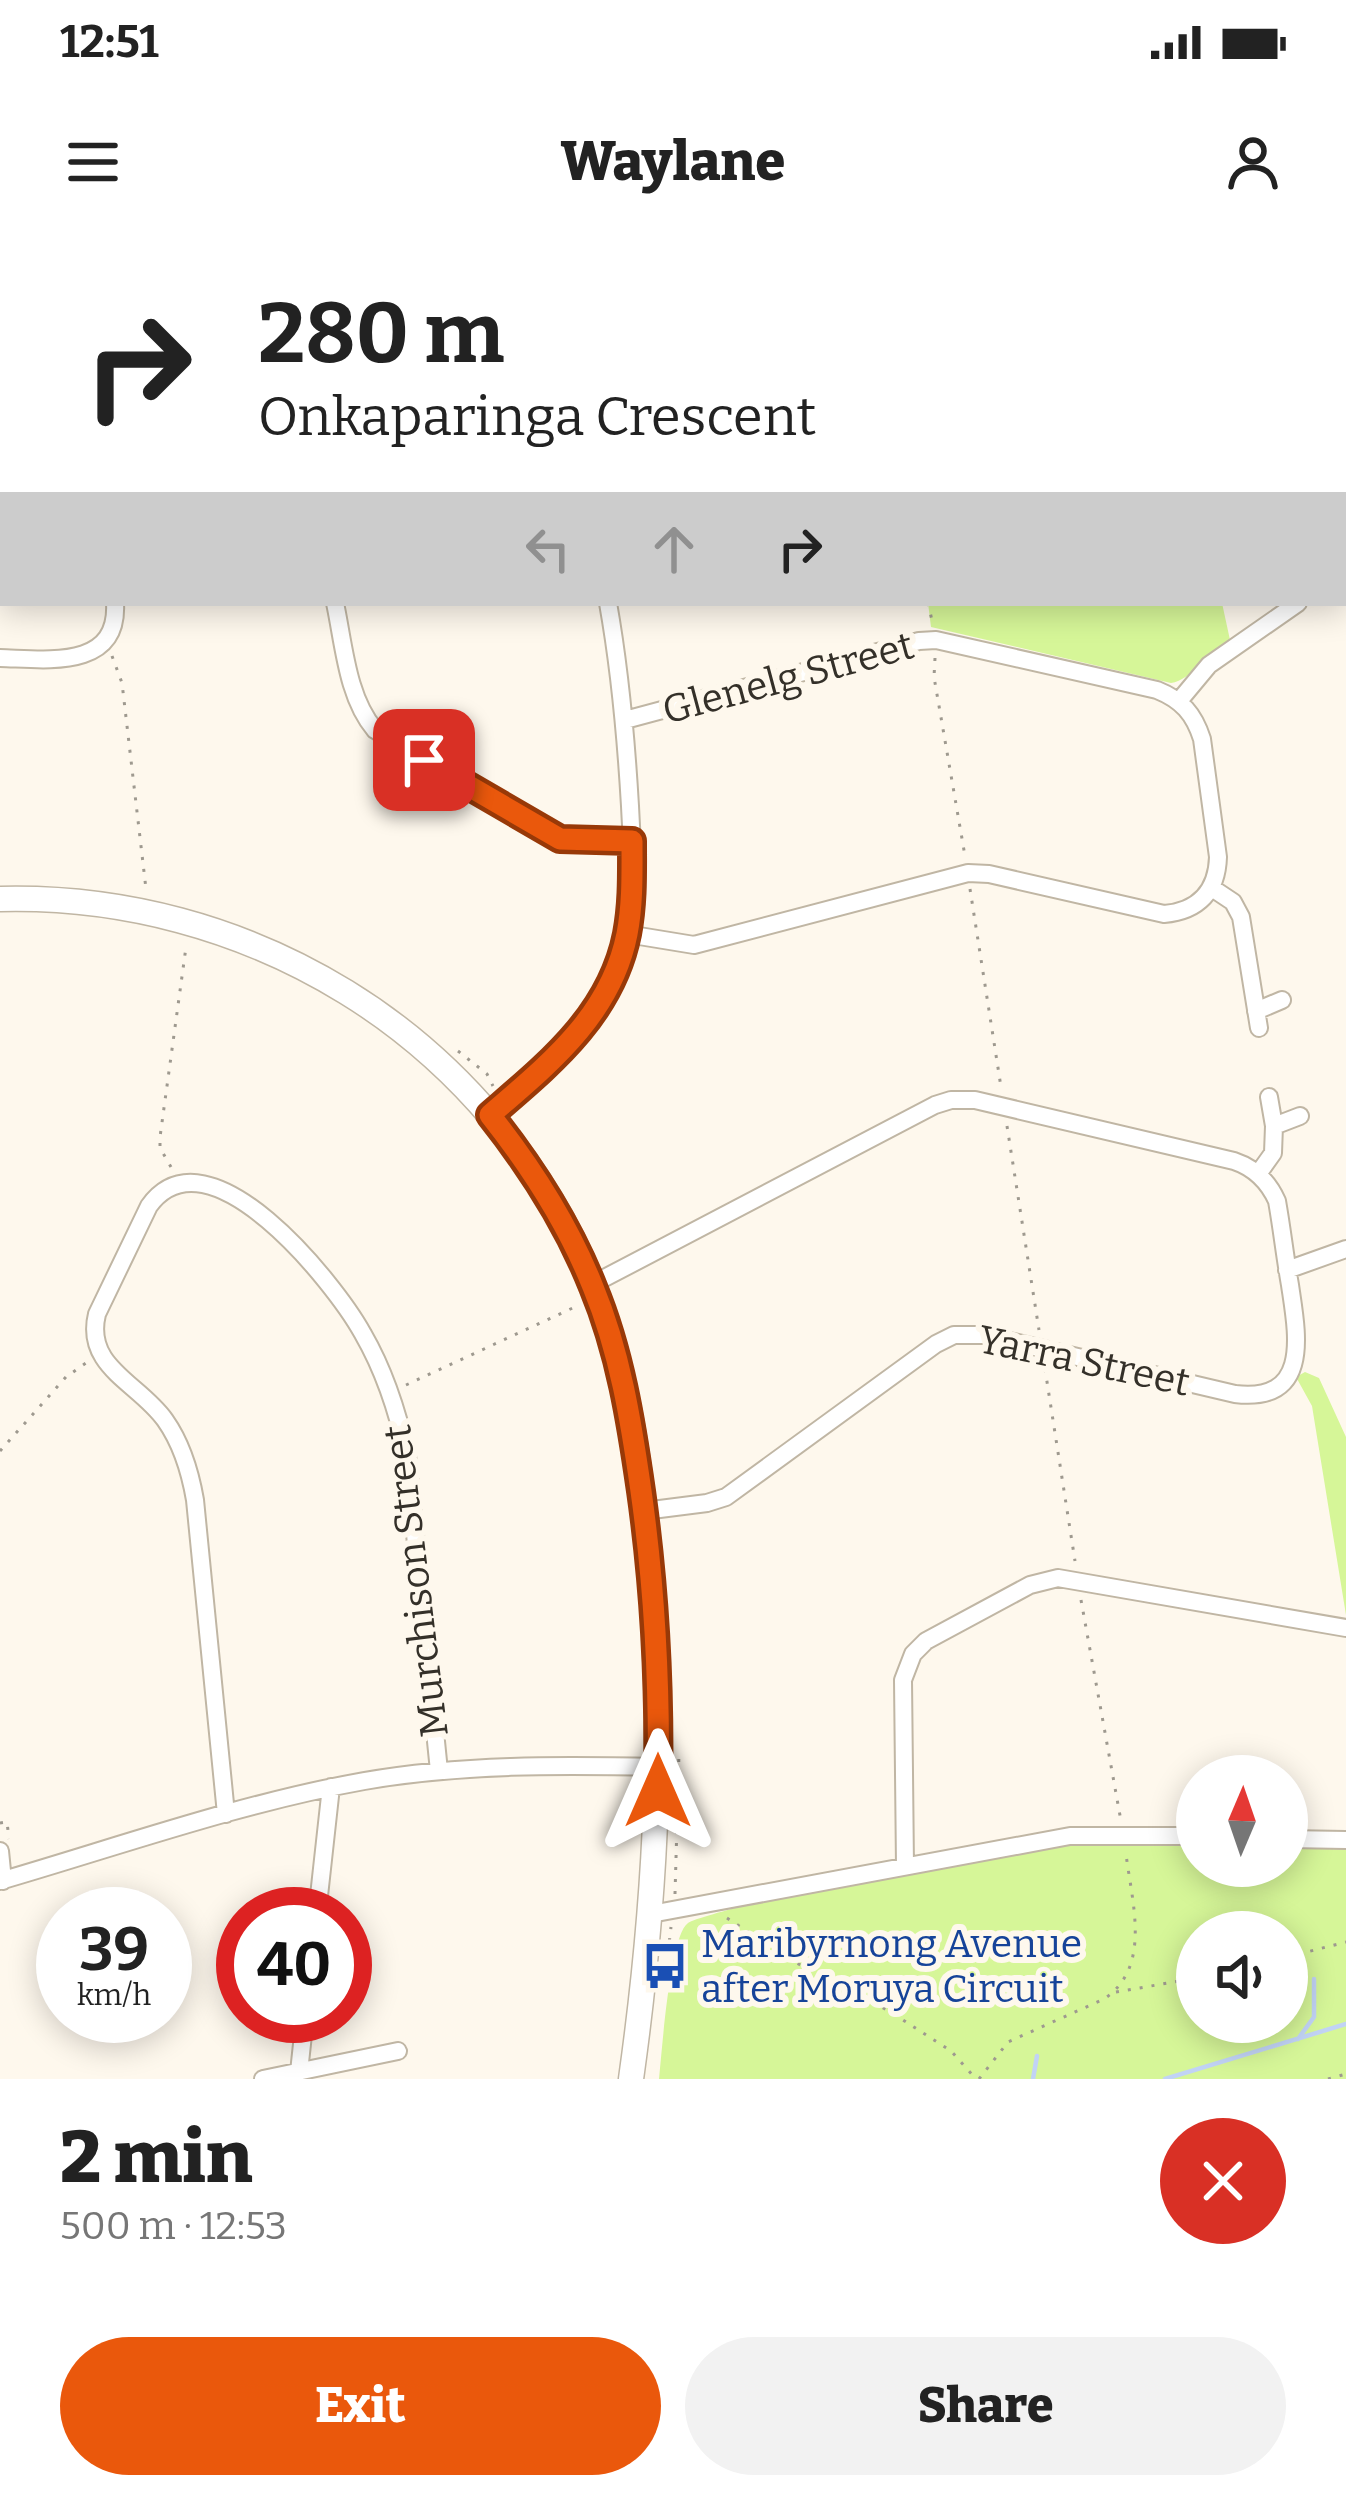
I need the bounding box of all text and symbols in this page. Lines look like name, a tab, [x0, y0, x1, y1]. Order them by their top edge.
text: 12:51	[60, 15, 159, 69]
icon: menu	[60, 129, 126, 195]
icon: person	[1220, 129, 1286, 195]
text: Waylane	[561, 130, 785, 194]
text: 280 m	[258, 283, 504, 384]
icon: right	[60, 288, 216, 444]
text: Onkaparinga Crescent	[258, 385, 816, 449]
icon: left	[515, 516, 581, 582]
icon: ahead	[641, 516, 707, 582]
icon: right	[767, 516, 833, 582]
street label: Glenelg Street	[658, 622, 918, 734]
pin	[373, 709, 475, 811]
icon: arrive	[391, 727, 457, 793]
street label: Yarra Street	[974, 1316, 1194, 1406]
street label: Murchison Street	[374, 1422, 458, 1740]
position arrow	[595, 1728, 721, 1854]
north arrow	[1176, 1755, 1308, 1887]
map controls	[1176, 1755, 1308, 2043]
speed limit sign: 40	[216, 1887, 372, 2043]
button: sound	[1176, 1911, 1308, 2043]
text: 39	[79, 1914, 149, 1986]
place label: Maribyrnong Avenue after Moruya Circuit	[701, 1921, 1082, 2012]
bus stop icon: Maribyrnong Avenue after Moruya Circuit	[640, 1941, 690, 1991]
text: km/h	[77, 1977, 151, 2013]
text: 2 min	[60, 2115, 252, 2201]
button: close	[1160, 2118, 1286, 2244]
text: 500 m · 12:53	[60, 2203, 287, 2249]
button: Exit	[60, 2337, 661, 2475]
button: Share	[685, 2337, 1286, 2475]

